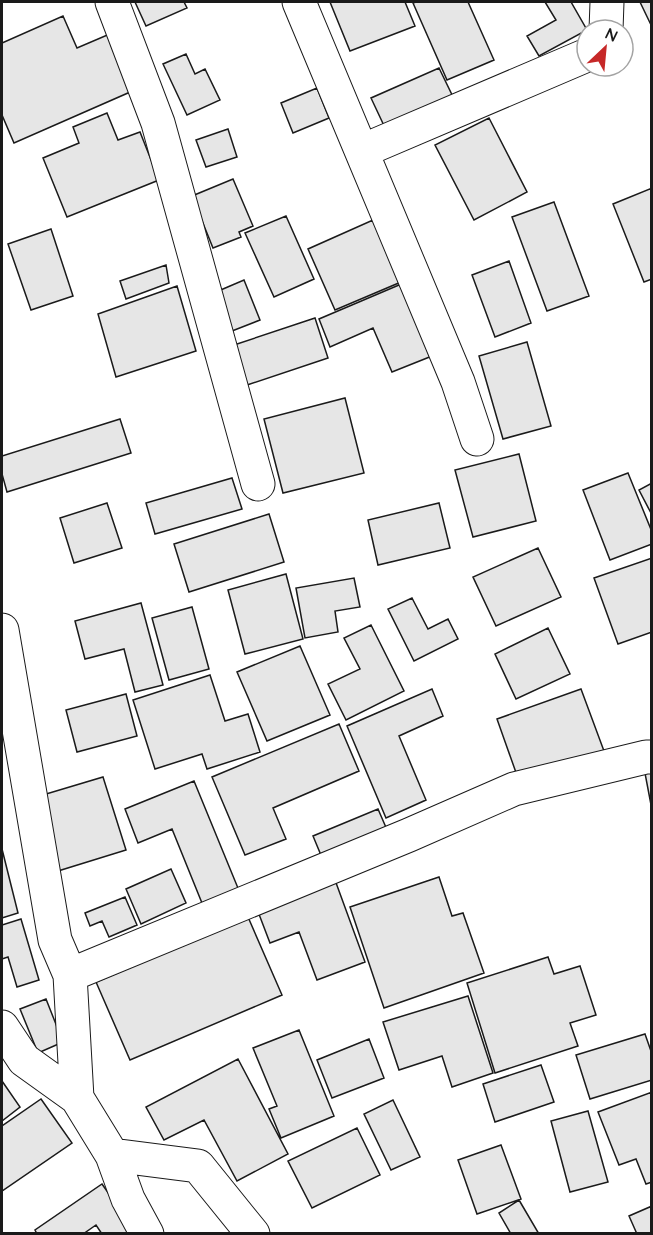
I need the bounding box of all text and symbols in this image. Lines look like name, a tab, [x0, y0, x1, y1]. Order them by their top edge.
north arrow	[575, 18, 635, 78]
text: N	[602, 23, 621, 46]

